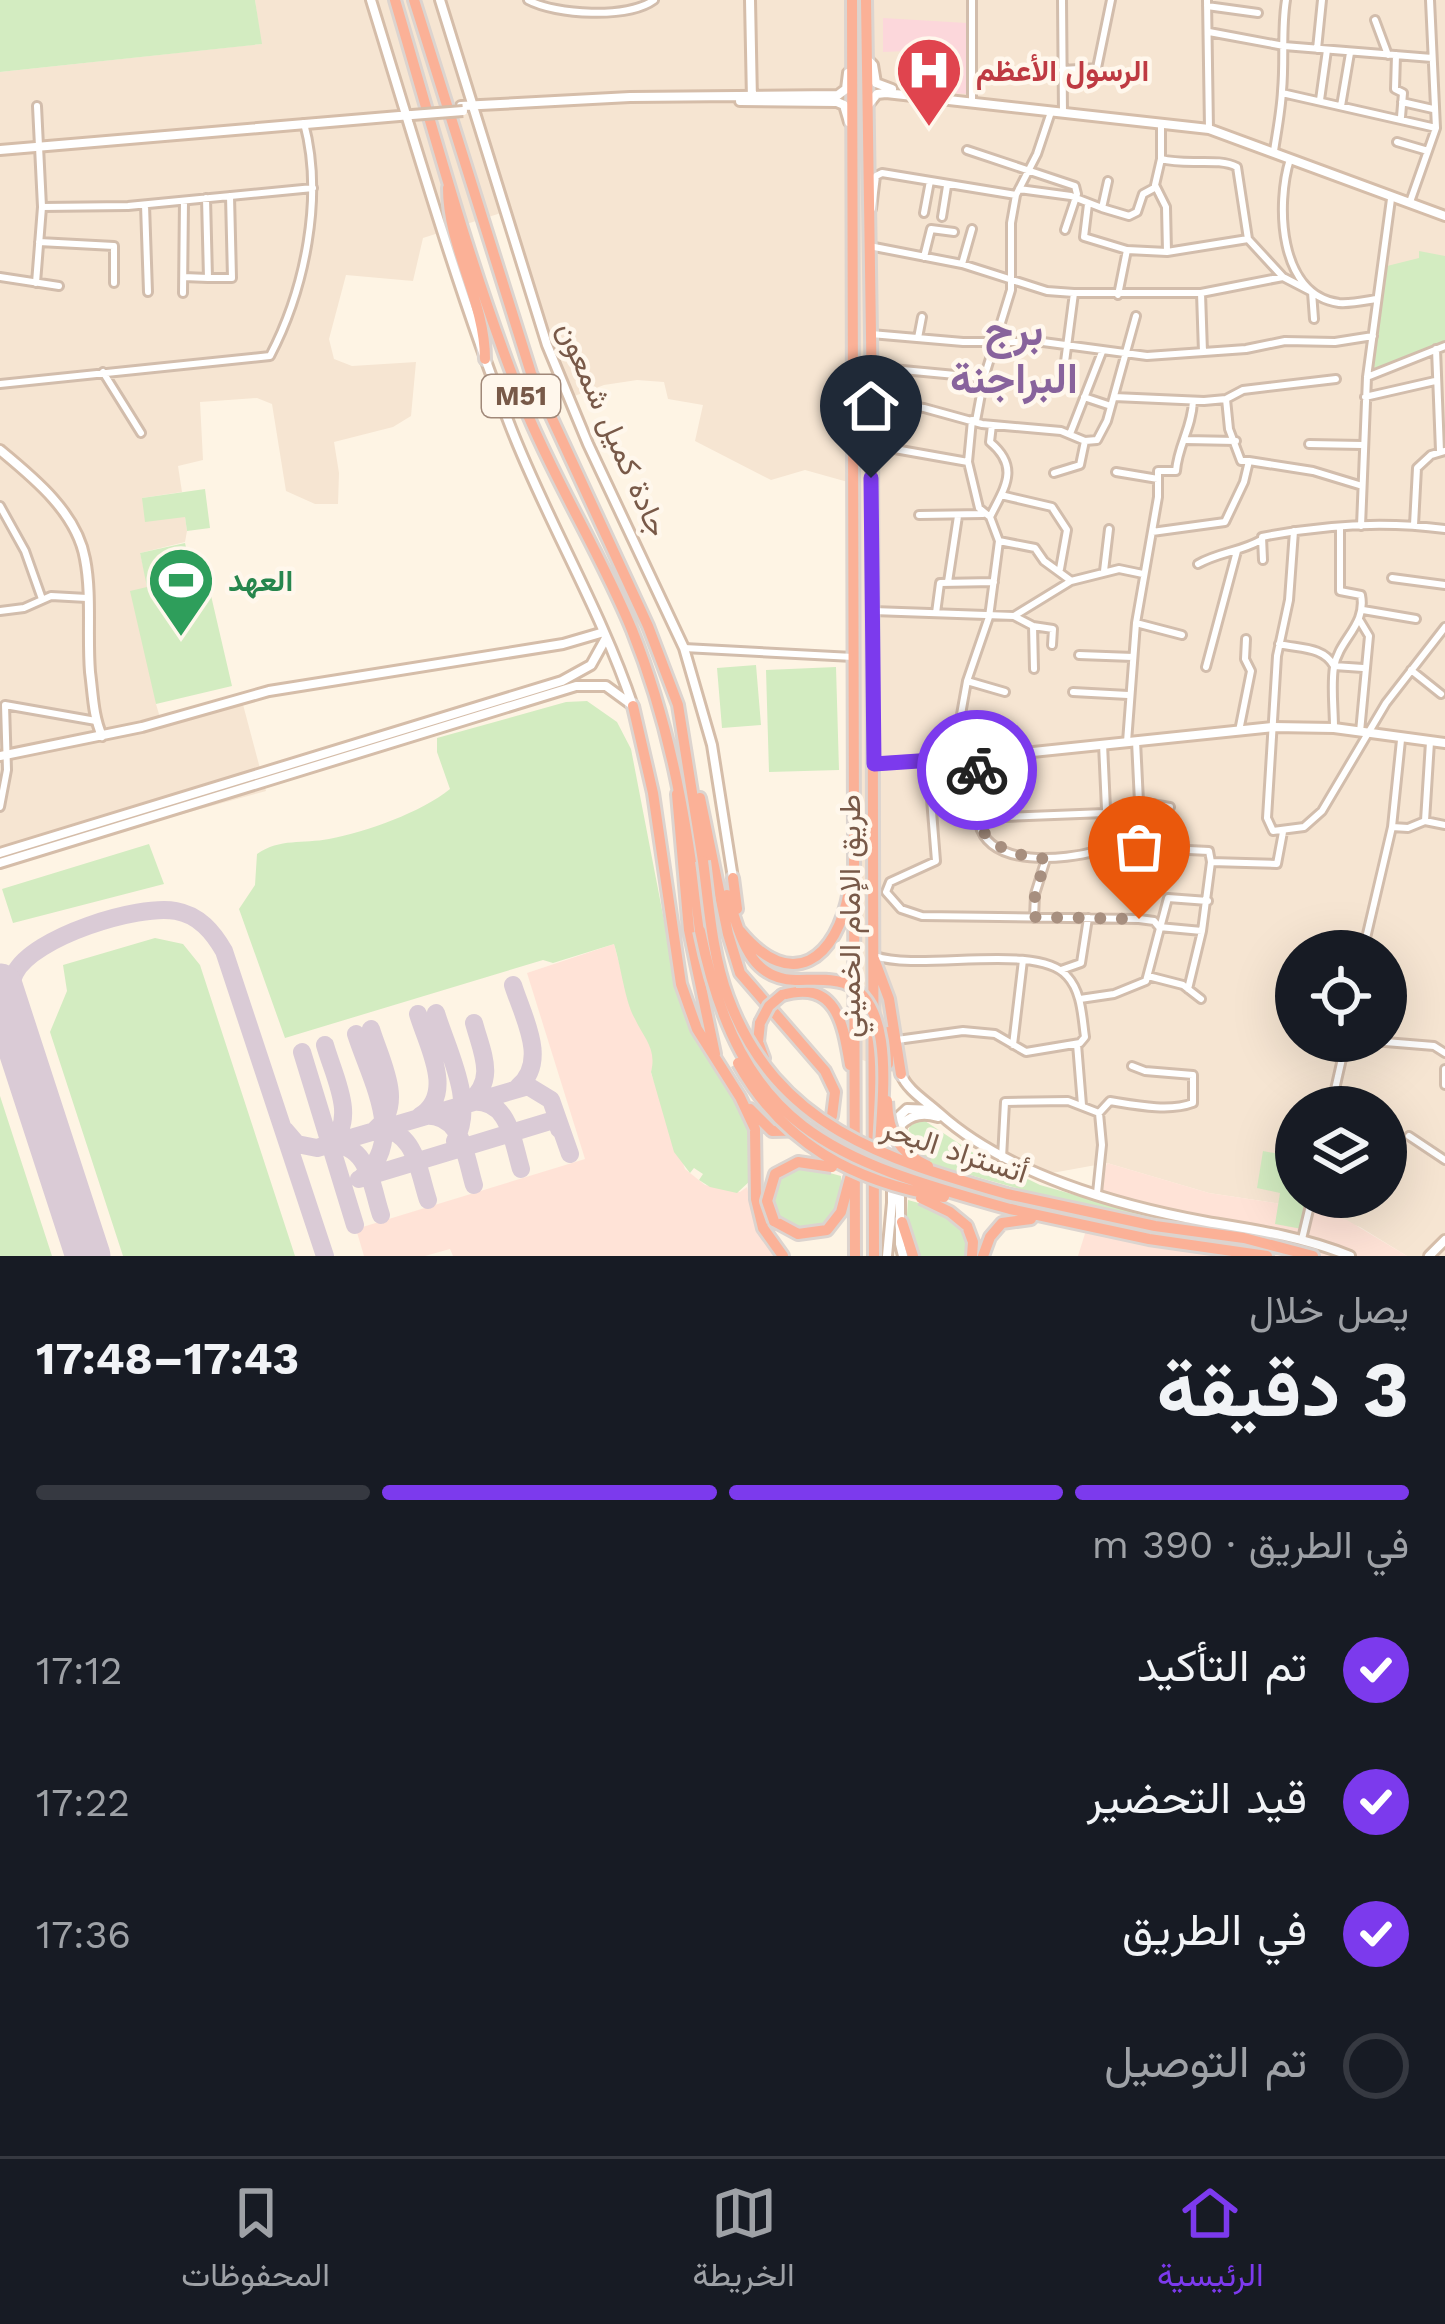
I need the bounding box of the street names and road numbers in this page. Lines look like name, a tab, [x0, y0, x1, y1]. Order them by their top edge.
street label: جادة كميل شمعون	[549, 316, 676, 542]
road number: M51	[482, 375, 560, 417]
street label: طريق الإمام الخميني	[832, 794, 874, 1038]
street label: أتستراد البحر	[876, 1110, 1032, 1191]

